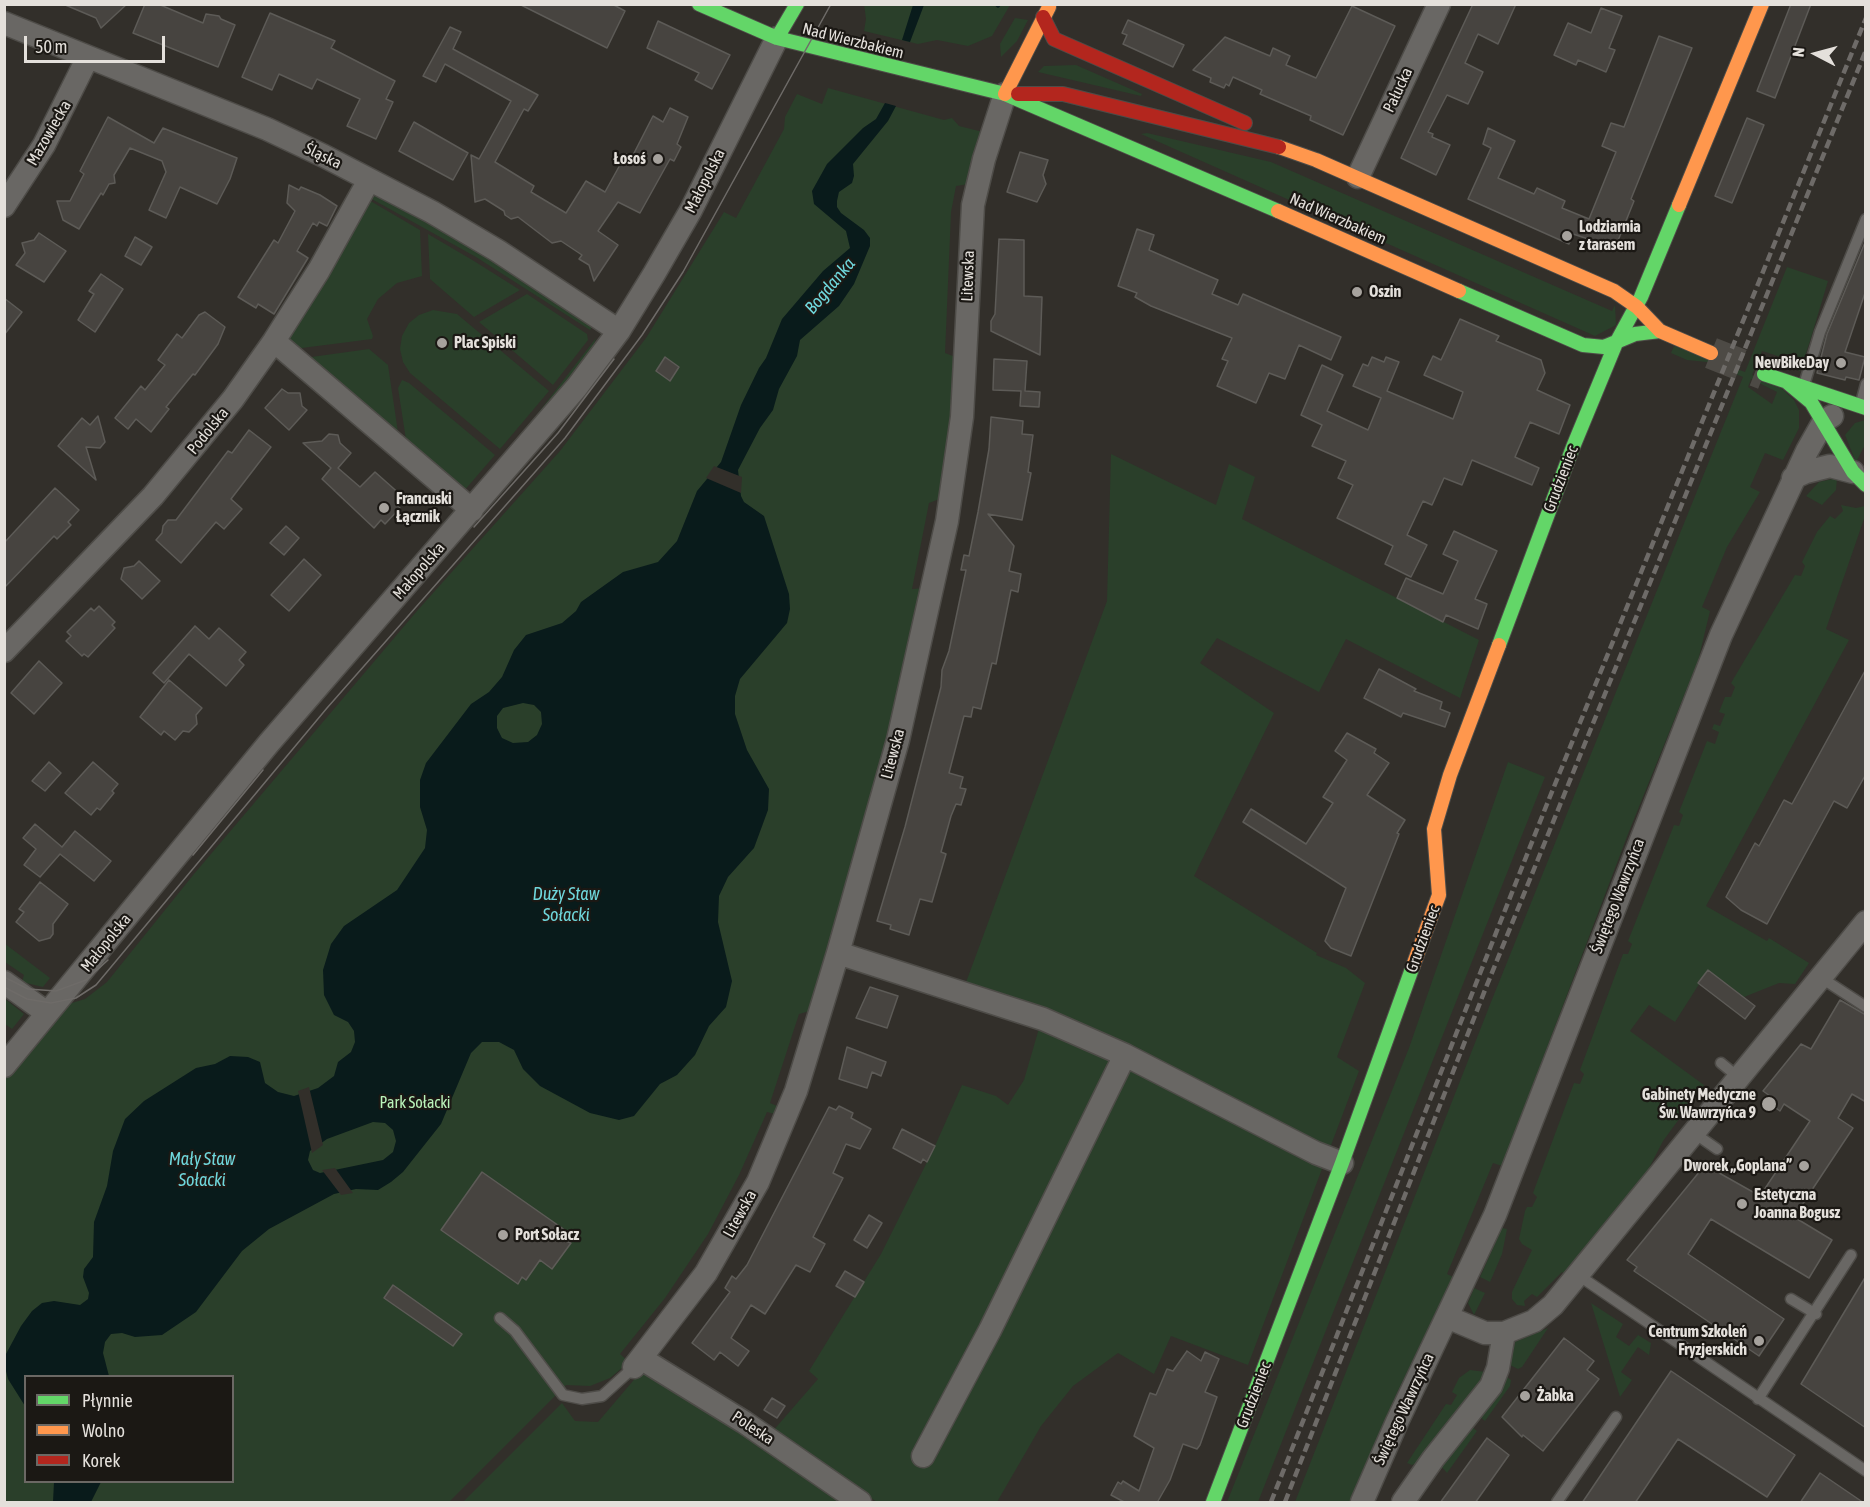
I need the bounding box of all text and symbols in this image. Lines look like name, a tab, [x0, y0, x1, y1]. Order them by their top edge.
street label: Nad Wierzbakiem	[800, 19, 906, 63]
scale bar	[27, 24, 168, 62]
north arrow	[1786, 24, 1846, 84]
text: 50 m	[35, 36, 67, 57]
text: N	[1789, 46, 1808, 58]
street label: Pałucka	[1379, 64, 1417, 116]
street label: Mazowiecka	[23, 97, 75, 169]
street label: Śląska	[301, 139, 345, 173]
street label: Małopolska	[681, 146, 729, 216]
place label: Łosoś	[613, 149, 646, 169]
marker: Łosoś	[651, 152, 665, 166]
street label: Nad Wierzbakiem	[1287, 189, 1389, 249]
place label: Lodziarnia z tarasem	[1579, 217, 1641, 255]
marker: Lodziarnia z tarasem	[1560, 229, 1574, 243]
street label: Litewska	[958, 250, 978, 302]
water label: Bogdanka	[800, 254, 860, 318]
place label: Oszin	[1369, 282, 1401, 302]
marker: Oszin	[1350, 285, 1364, 299]
place label: Plac Spiski	[454, 333, 516, 353]
marker: Plac Spiski	[435, 336, 449, 350]
place label: NewBikeDay	[1755, 353, 1829, 373]
marker: NewBikeDay	[1834, 356, 1848, 370]
street label: Podolska	[183, 404, 233, 458]
street label: Grudzieniec	[1540, 443, 1582, 515]
place label: Francuski Łącznik	[396, 489, 452, 527]
marker: Francuski Łącznik	[377, 501, 391, 515]
street label: Małopolska	[389, 539, 449, 603]
street label: Litewska	[877, 727, 909, 781]
street label: Świętego Wawrzyńca	[1587, 836, 1649, 956]
water label: Duży Staw Sołacki	[533, 883, 599, 926]
street label: Grudzieniec	[1402, 903, 1444, 975]
street label: Małopolska	[77, 910, 135, 976]
place label: Gabinety Medyczne Św. Wawrzyńca 9	[1642, 1085, 1756, 1123]
park label: Park Sołacki	[380, 1093, 450, 1113]
marker: Gabinety Medyczne Św. Wawrzyńca 9	[1760, 1095, 1778, 1113]
water label: Mały Staw Sołacki	[169, 1148, 235, 1190]
place label: Dworek „Goplana”	[1683, 1156, 1792, 1176]
marker: Dworek „Goplana”	[1797, 1159, 1811, 1173]
place label: Estetyczna Joanna Bogusz	[1754, 1185, 1840, 1223]
street label: Litewska	[719, 1187, 761, 1241]
marker: Estetyczna Joanna Bogusz	[1735, 1197, 1749, 1211]
place label: Port Sołacz	[515, 1225, 579, 1245]
marker: Port Sołacz	[496, 1228, 510, 1242]
place label: Centrum Szkoleń Fryzjerskich	[1648, 1322, 1747, 1360]
marker: Centrum Szkoleń Fryzjerskich	[1752, 1334, 1766, 1348]
street label: Świętego Wawrzyńca	[1370, 1350, 1438, 1468]
street label: Grudzieniec	[1233, 1359, 1275, 1431]
legend	[24, 1375, 234, 1483]
place label: Żabka	[1537, 1386, 1574, 1406]
marker: Żabka	[1518, 1389, 1532, 1403]
text: Płynnie	[82, 1390, 133, 1411]
street label: Poleska	[728, 1407, 778, 1449]
text: Wolno	[82, 1420, 125, 1441]
text: Korek	[82, 1450, 120, 1471]

